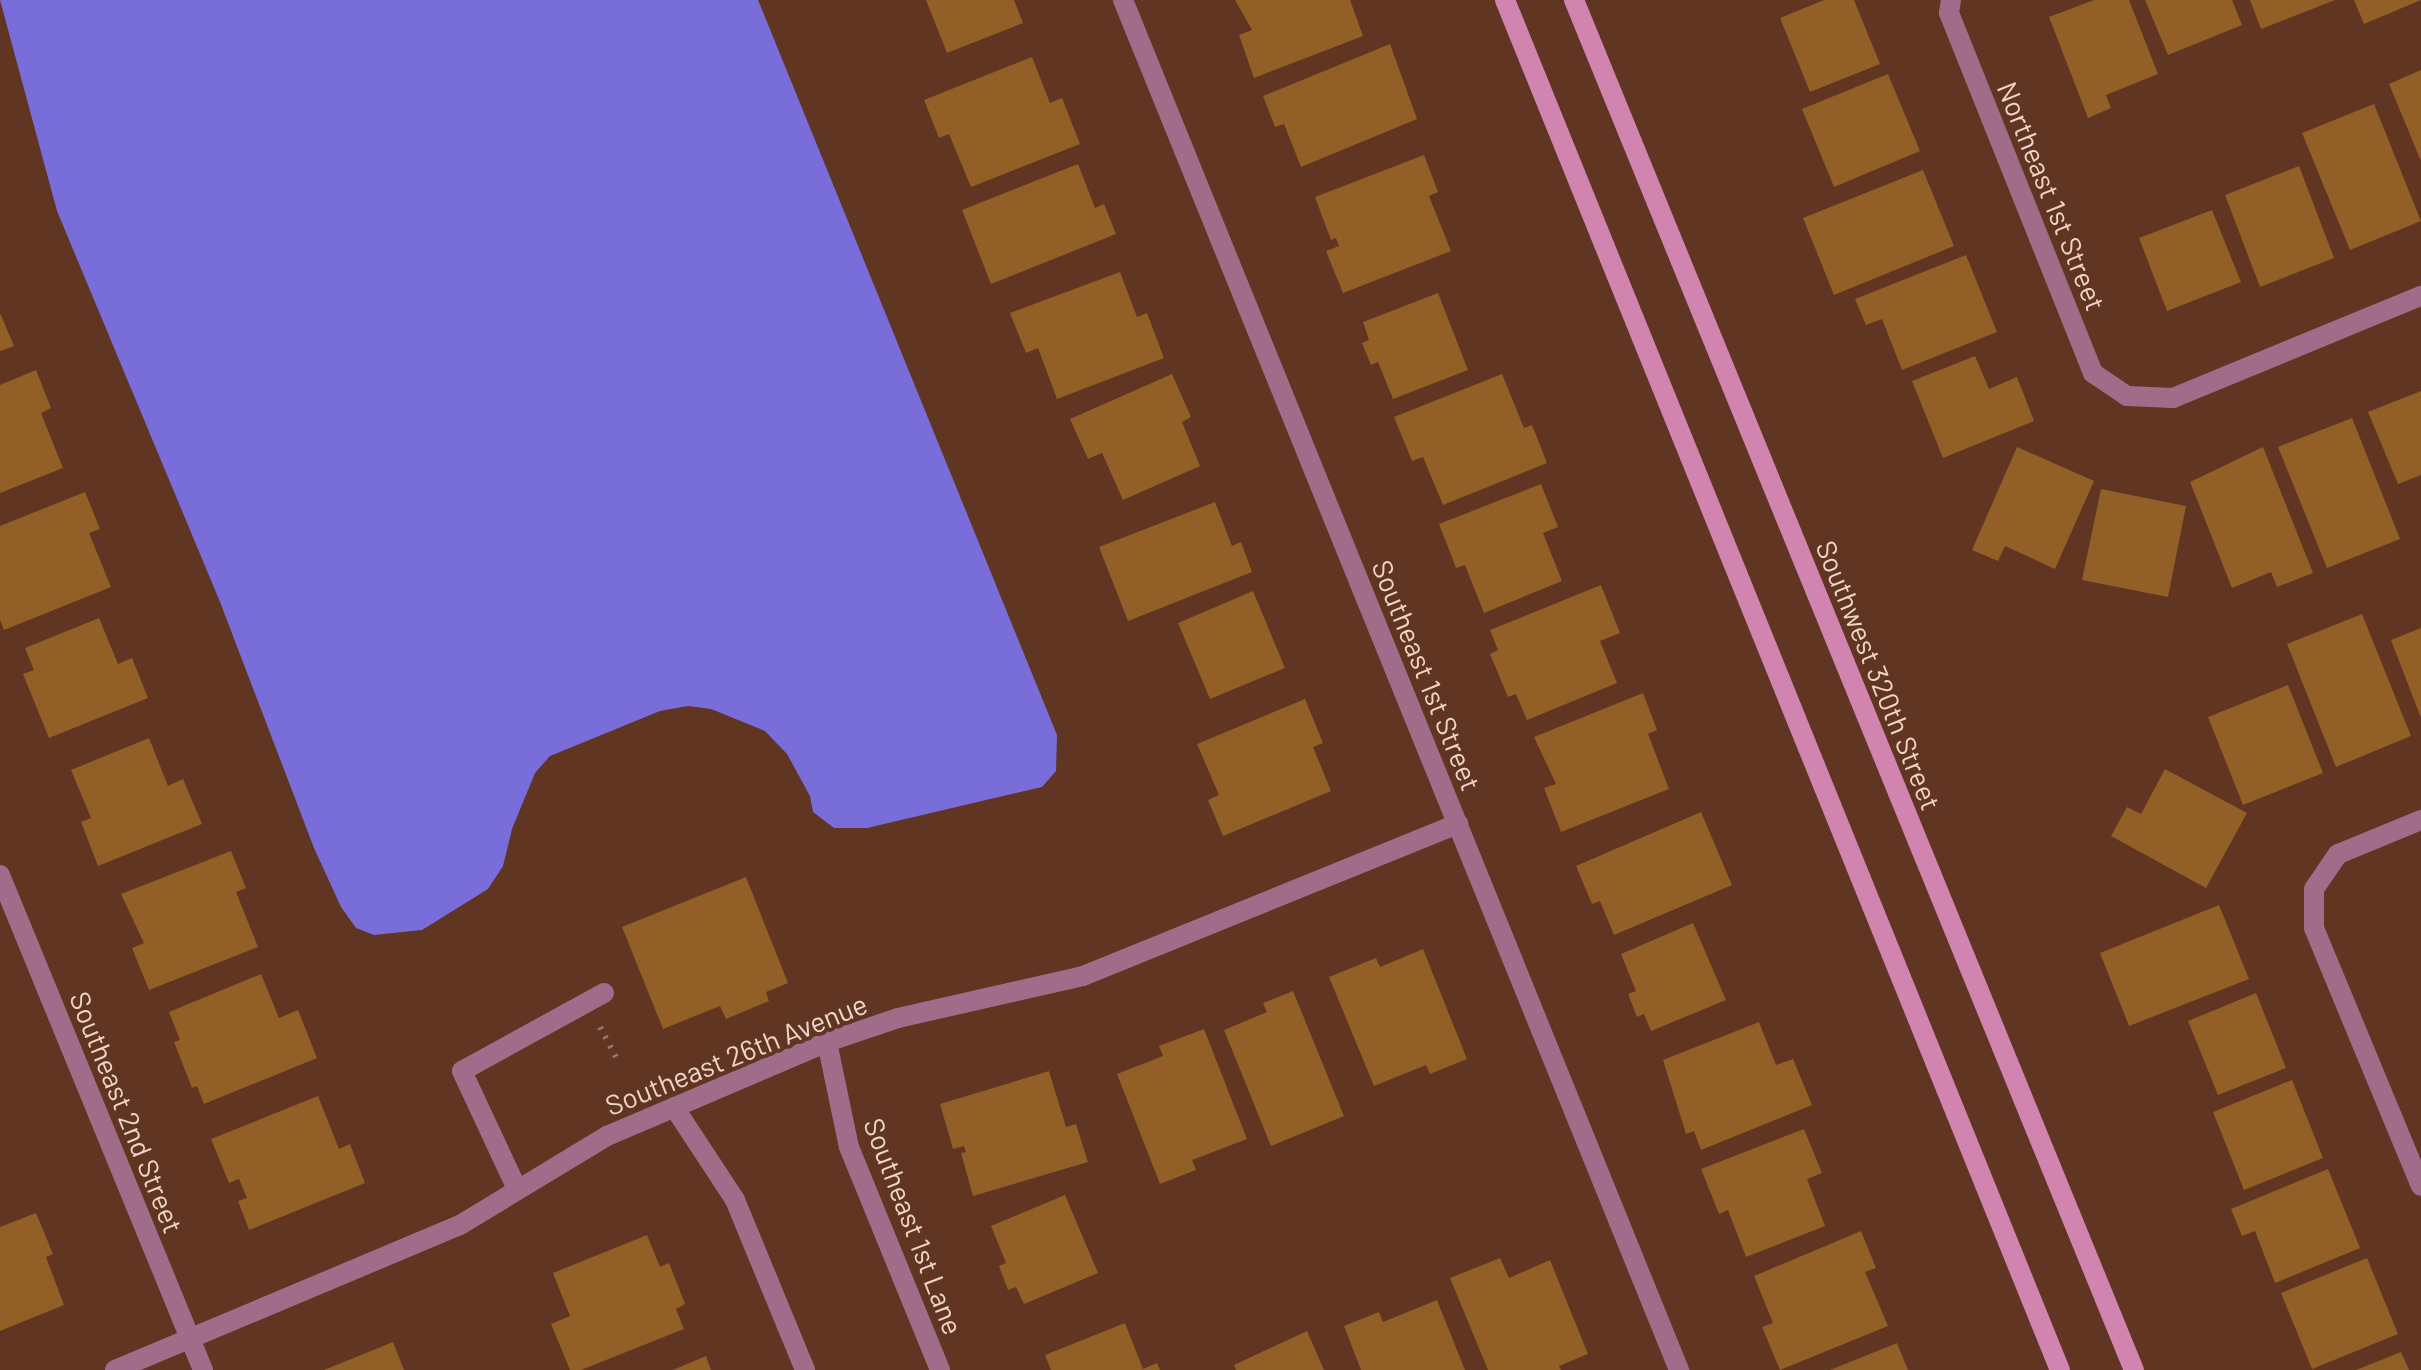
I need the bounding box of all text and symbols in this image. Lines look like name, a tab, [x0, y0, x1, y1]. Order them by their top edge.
street label: Northeast 1st Street	[1991, 77, 2113, 315]
street label: Southwest 320th Street	[1810, 535, 1948, 815]
street label: Southeast 1st Street	[1365, 555, 1489, 795]
street label: Southeast 2nd Street	[63, 986, 191, 1238]
street label: Southeast 26th Avenue	[600, 986, 872, 1122]
street label: Southeast 1st Lane	[857, 1113, 971, 1339]

